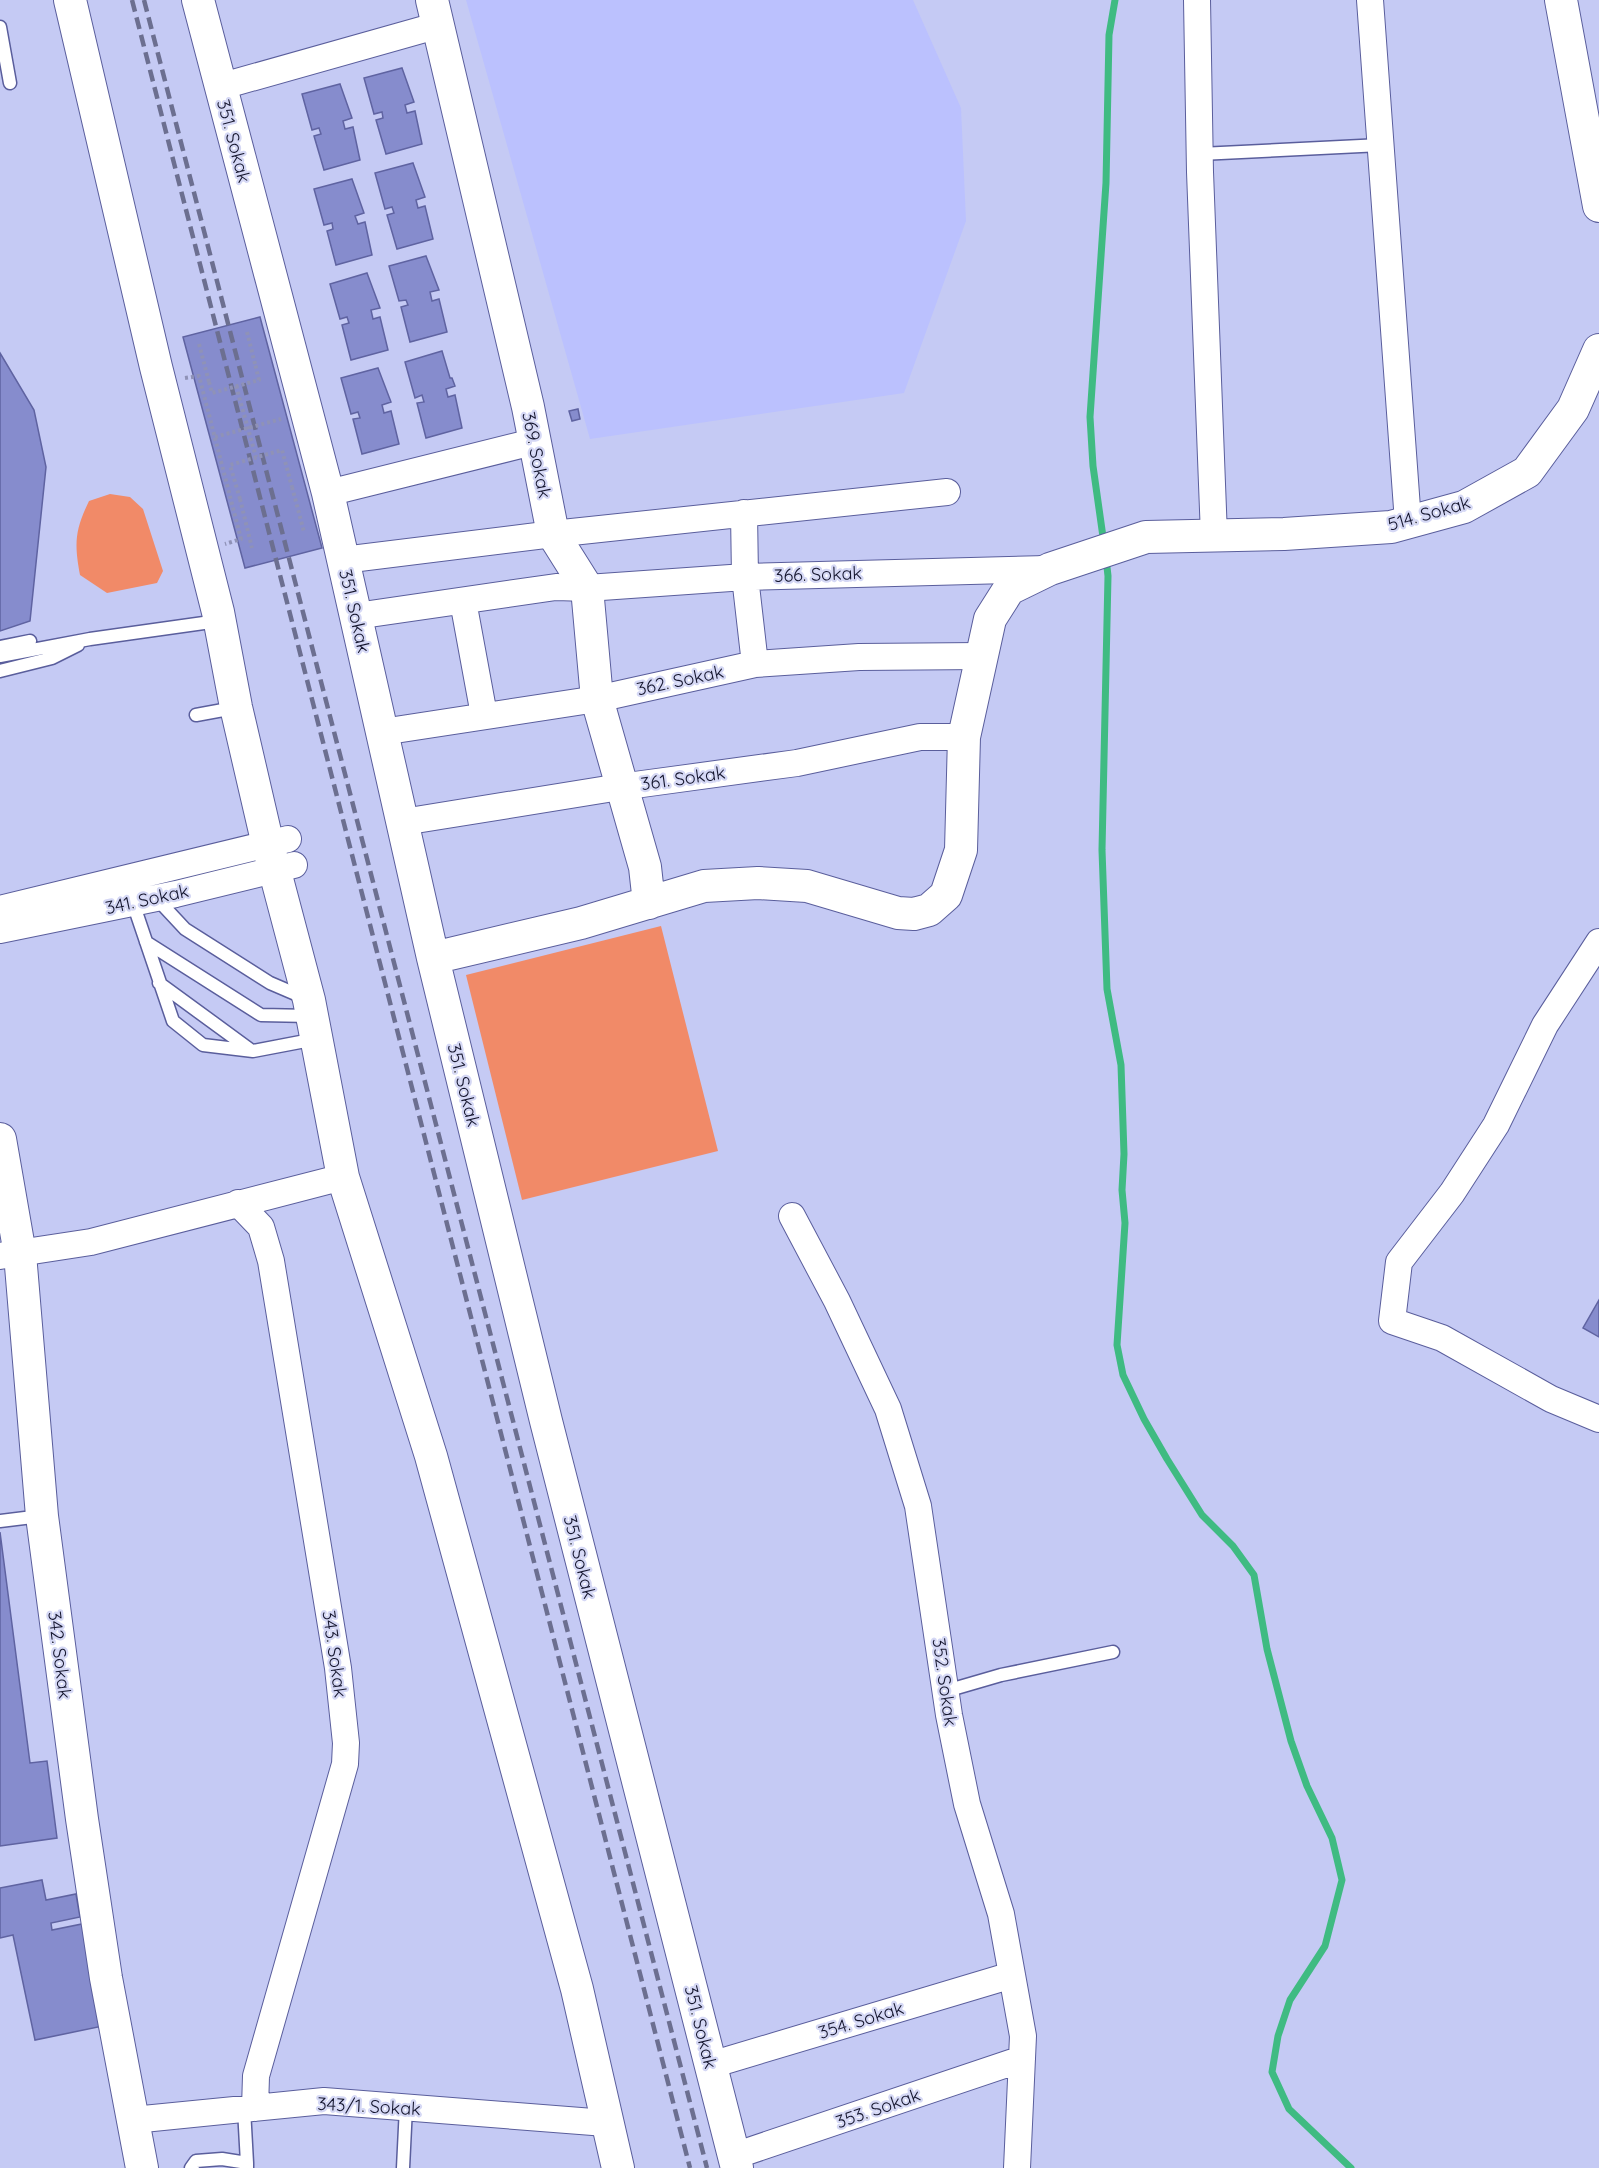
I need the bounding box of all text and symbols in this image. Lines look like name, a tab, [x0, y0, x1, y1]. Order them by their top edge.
street label: 351. Sokak	[212, 97, 256, 185]
street label: 369. Sokak	[517, 410, 557, 500]
street label: 514. Sokak	[1385, 490, 1473, 536]
street label: 366. Sokak	[774, 561, 862, 587]
street label: 351. Sokak	[334, 567, 376, 655]
street label: 362. Sokak	[634, 660, 726, 700]
street label: 361. Sokak	[639, 761, 727, 795]
street label: 341. Sokak	[103, 879, 191, 919]
street label: 351. Sokak	[443, 1041, 485, 1129]
street label: 351. Sokak	[559, 1513, 601, 1601]
street label: 343. Sokak	[318, 1609, 352, 1699]
street label: 342. Sokak	[43, 1610, 77, 1700]
street label: 352. Sokak	[927, 1637, 963, 1727]
street label: 351. Sokak	[680, 1983, 722, 2071]
street label: 354. Sokak	[816, 1996, 906, 2044]
street label: 353. Sokak	[833, 2083, 923, 2133]
street label: 343/1. Sokak	[317, 2092, 421, 2120]

